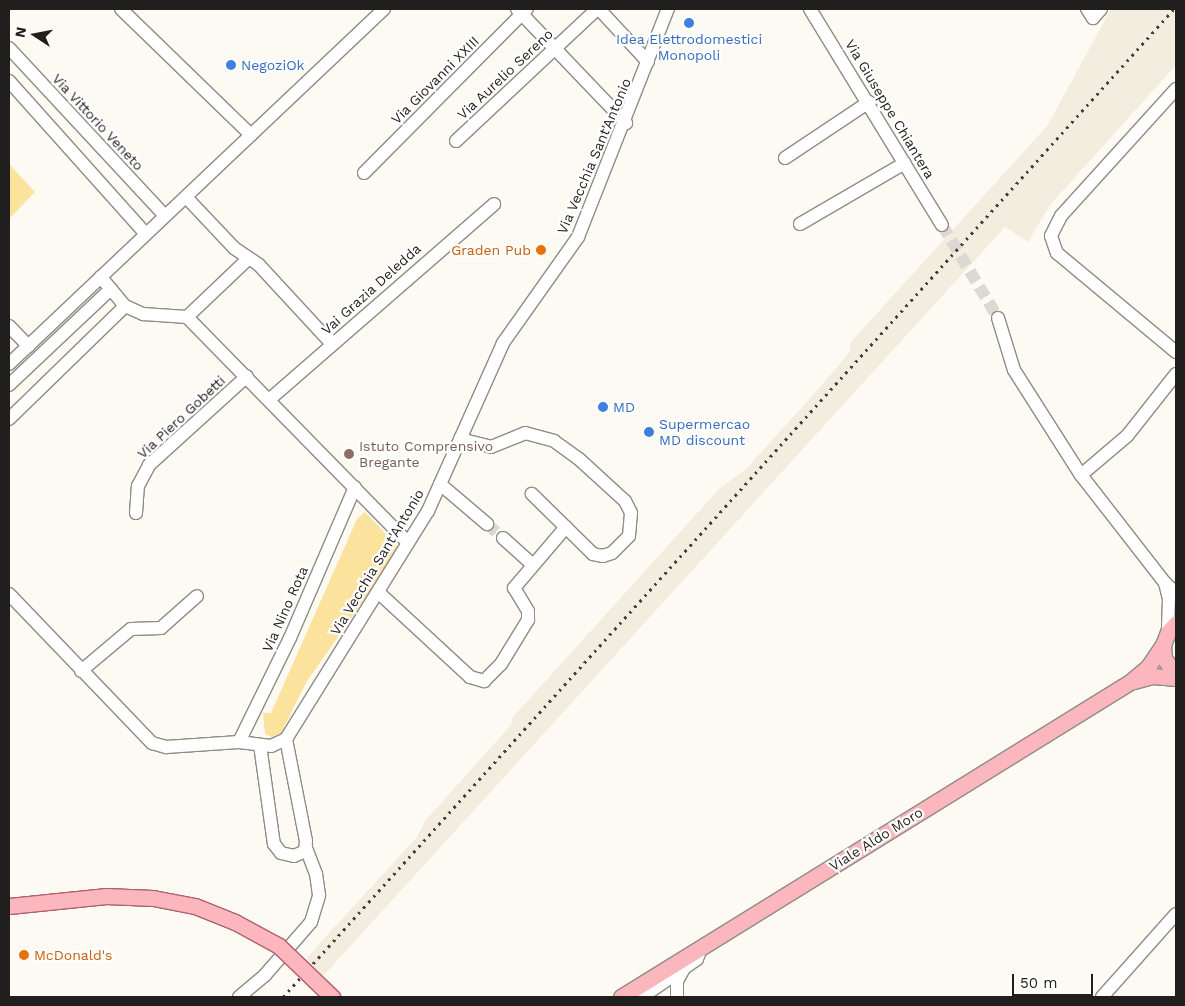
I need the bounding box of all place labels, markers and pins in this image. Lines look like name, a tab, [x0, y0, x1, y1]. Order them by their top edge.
marker: Idea Elettrodomestici Monopoli	[683, 17, 695, 29]
place label: Idea Elettrodomestici Monopoli	[616, 31, 762, 64]
place label: NegoziOk	[241, 57, 305, 73]
marker: NegoziOk	[225, 59, 237, 71]
place label: Graden Pub	[451, 242, 531, 258]
marker: Graden Pub	[535, 244, 547, 256]
place label: MD	[613, 399, 635, 415]
marker: MD	[597, 401, 609, 413]
place label: Supermercao MD discount	[659, 416, 750, 448]
marker: Supermercao MD discount	[643, 426, 655, 438]
place label: Istuto Comprensivo Bregante	[359, 438, 493, 471]
marker: Istuto Comprensivo Bregante	[343, 448, 355, 460]
place label: McDonald's	[34, 947, 112, 963]
marker: McDonald's	[18, 949, 30, 961]

